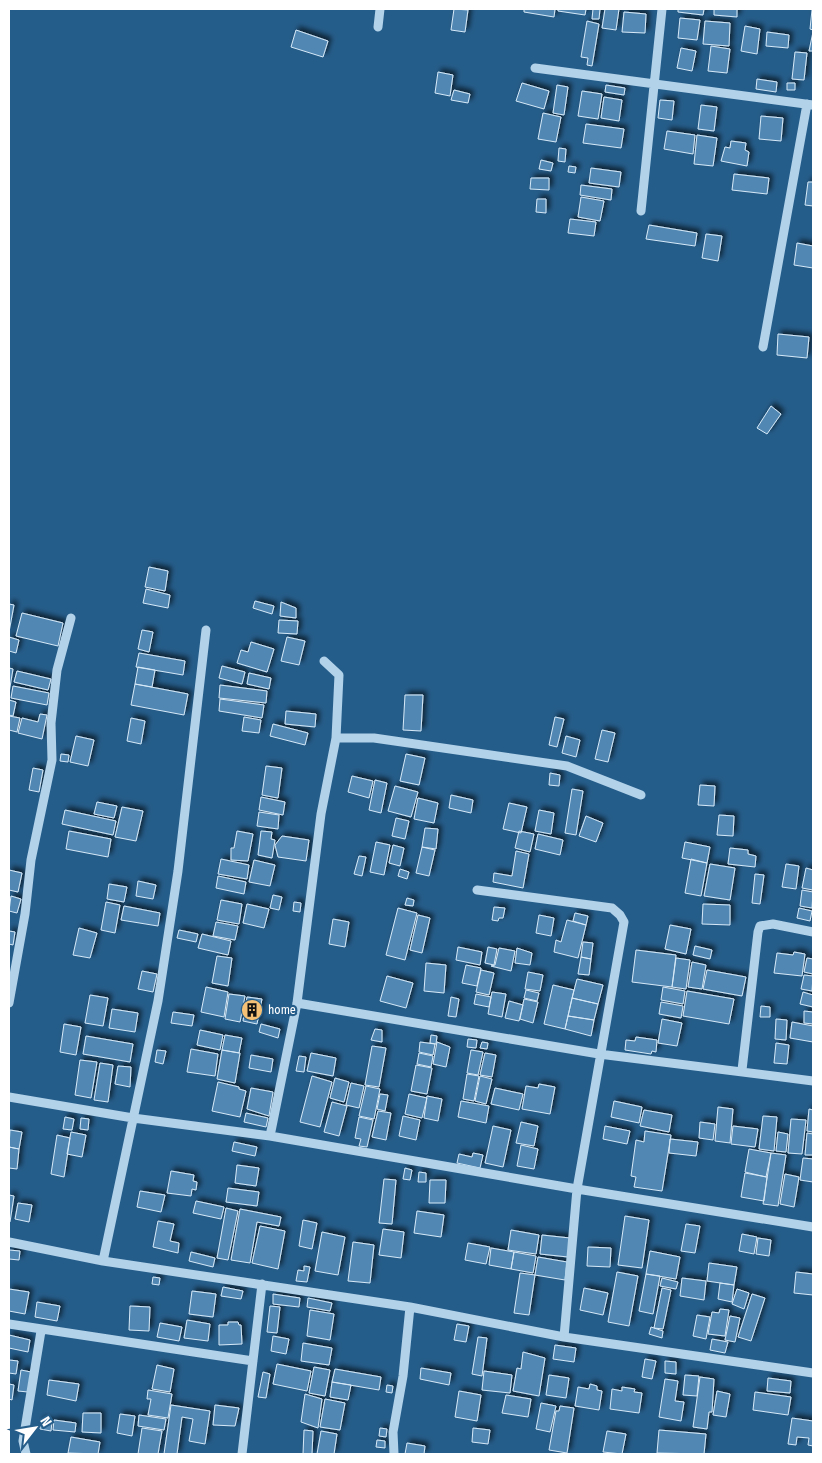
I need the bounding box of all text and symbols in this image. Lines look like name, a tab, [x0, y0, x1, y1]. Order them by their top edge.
building icon: home	[240, 998, 264, 1022]
place label: home	[268, 1003, 296, 1017]
north arrow	[10, 1403, 60, 1453]
text: N	[36, 1414, 55, 1430]

